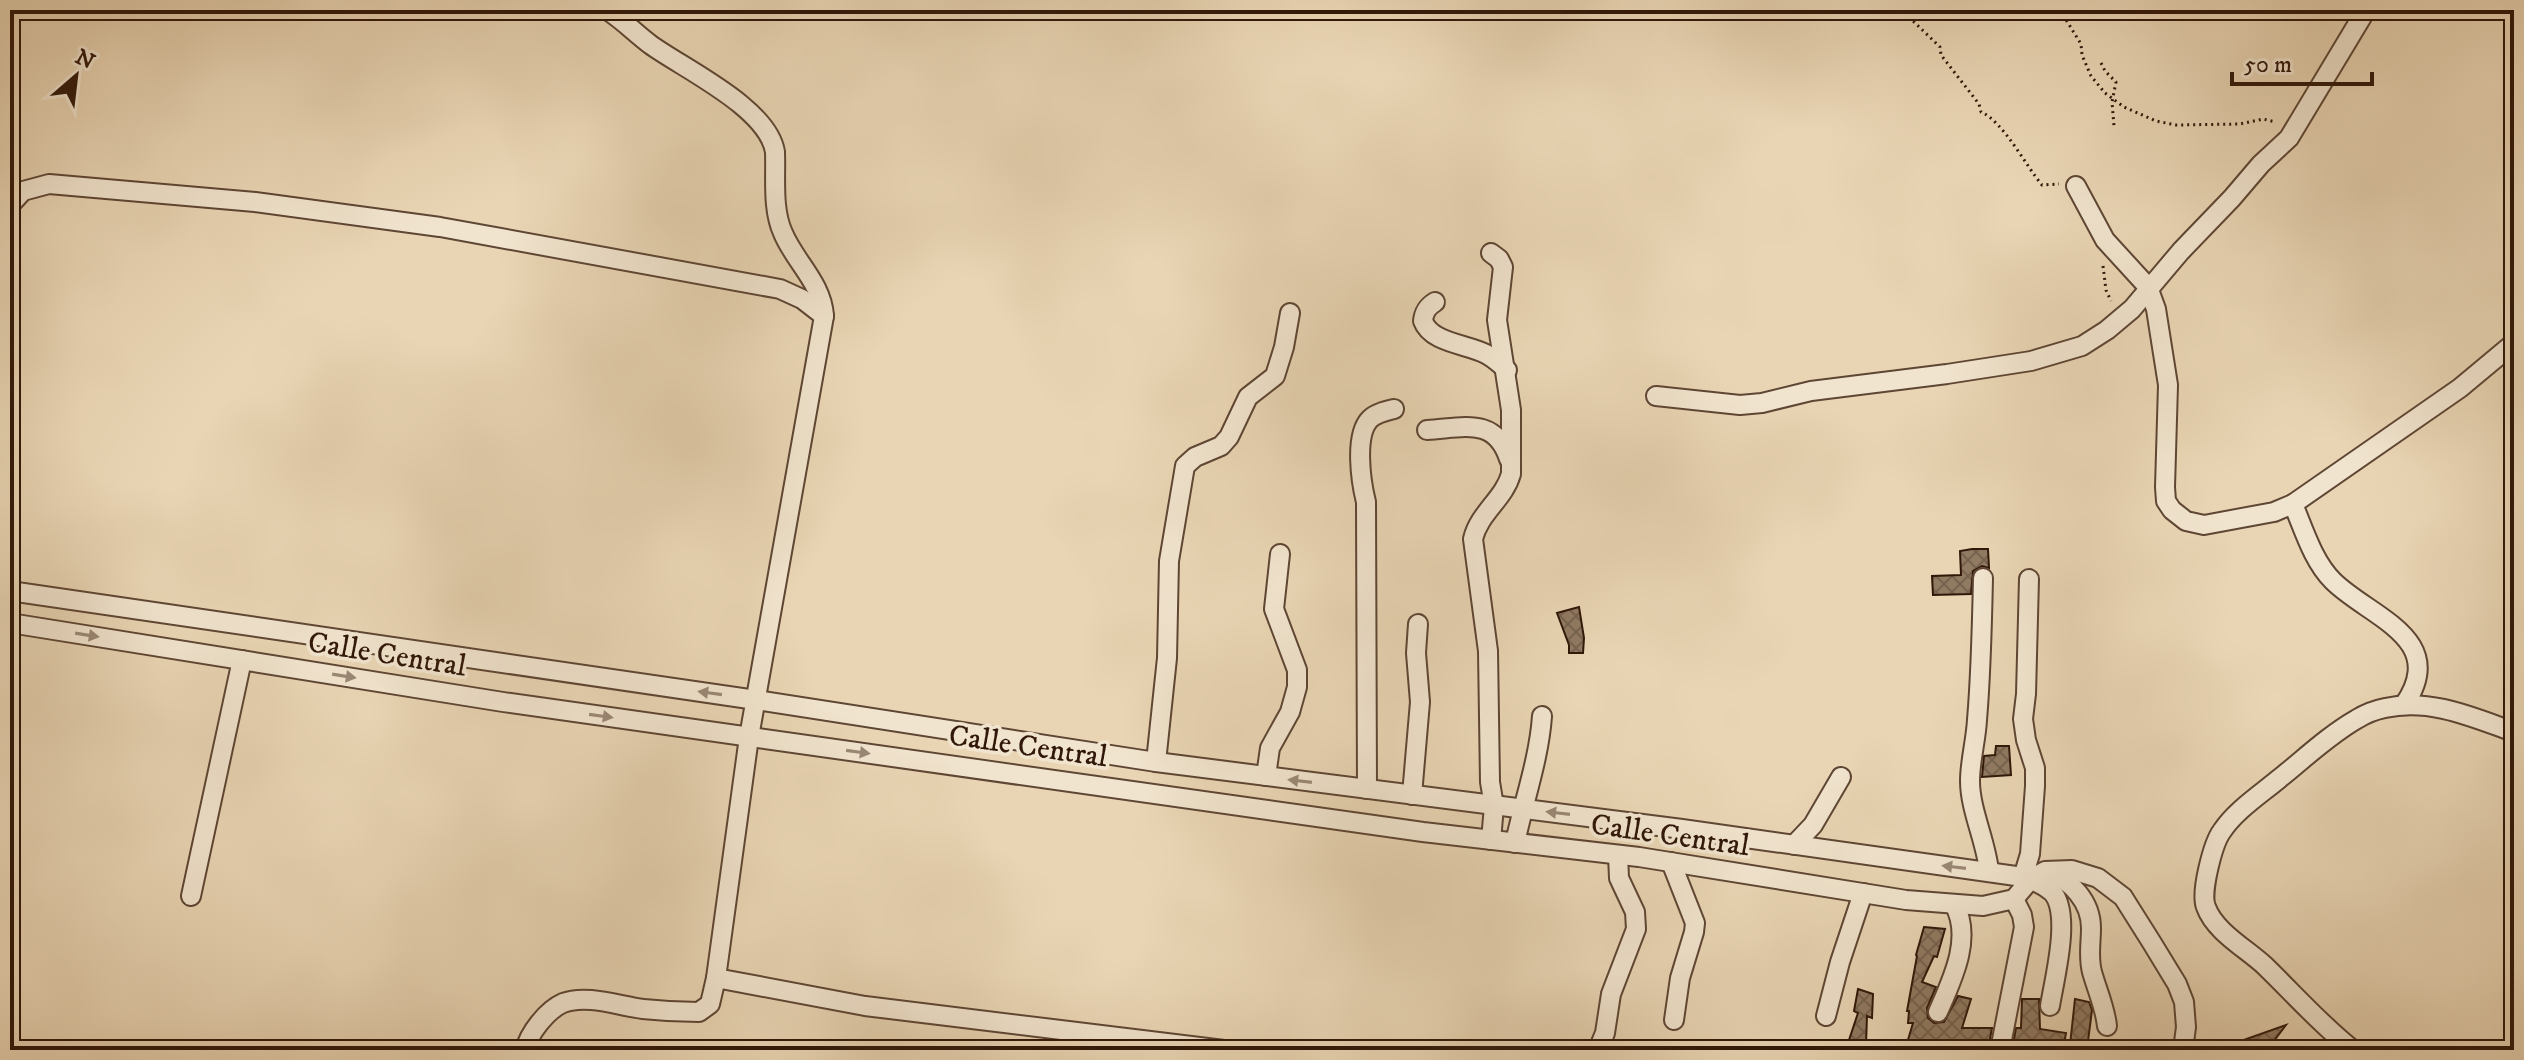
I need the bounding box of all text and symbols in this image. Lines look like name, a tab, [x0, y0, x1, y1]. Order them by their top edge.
north arrow	[36, 36, 116, 116]
scale bar	[2232, 36, 2372, 86]
text: N	[70, 44, 99, 76]
text: 50 m	[2244, 50, 2292, 80]
street label: Calle Central	[305, 624, 469, 686]
one-way arrow	[75, 630, 100, 642]
one-way arrow	[332, 671, 357, 683]
one-way arrow	[697, 686, 722, 699]
one-way arrow	[589, 710, 614, 723]
street label: Calle Central	[946, 718, 1110, 776]
one-way arrow	[846, 746, 871, 759]
one-way arrow	[1287, 774, 1312, 787]
one-way arrow	[1545, 807, 1570, 820]
street label: Calle Central	[1588, 807, 1752, 865]
one-way arrow	[1941, 860, 1966, 873]

